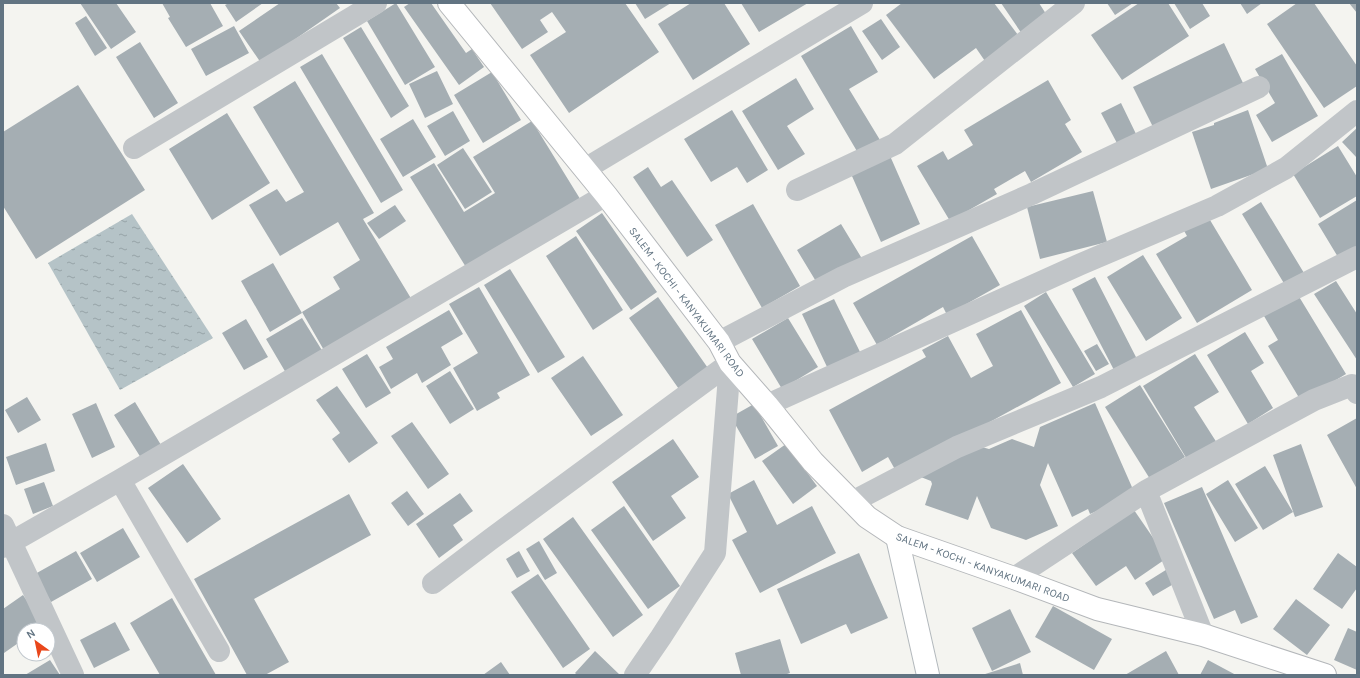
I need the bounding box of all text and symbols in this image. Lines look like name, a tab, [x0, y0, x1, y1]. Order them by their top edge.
street label: SALEM - KOCHI - KANYAKUMARI ROAD	[626, 225, 747, 380]
street label: SALEM - KOCHI - KANYAKUMARI ROAD	[894, 530, 1072, 605]
north arrow	[16, 622, 56, 662]
text: N	[24, 626, 38, 642]

